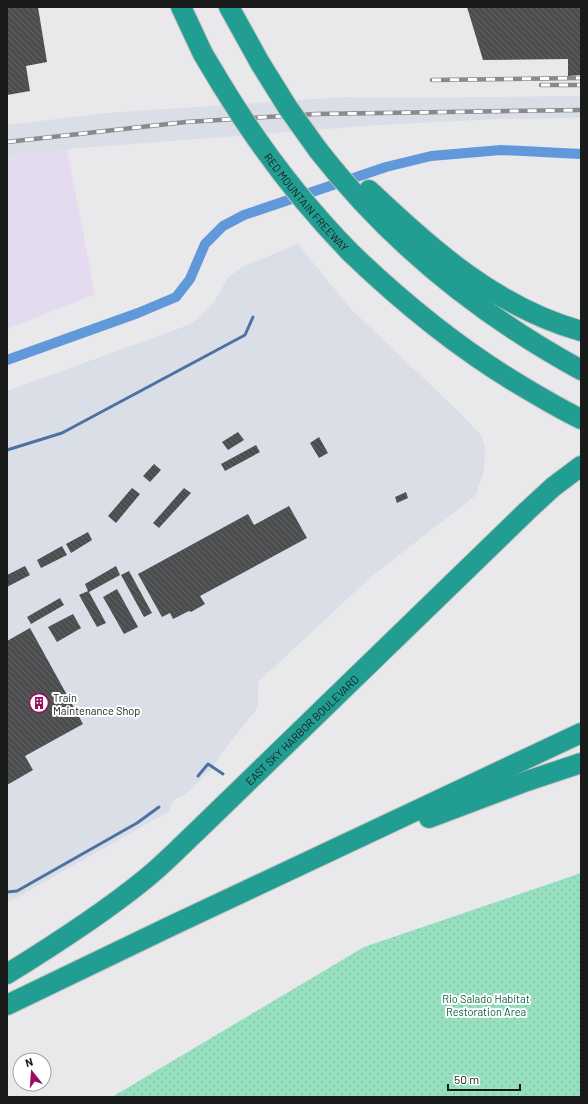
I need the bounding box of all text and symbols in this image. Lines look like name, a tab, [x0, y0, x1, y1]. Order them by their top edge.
street label: RED MOUNTAIN FREEWAY	[262, 150, 352, 253]
street label: EAST SKY HARBOR BOULEVARD	[242, 672, 361, 787]
place label: Train Maintenance Shop	[53, 691, 140, 717]
building icon: Train Maintenance Shop	[28, 692, 50, 714]
park label: Rio Salado Habitat Restoration Area	[442, 992, 530, 1018]
north arrow	[12, 1052, 52, 1092]
text: N	[24, 1055, 34, 1069]
scale bar	[448, 1066, 520, 1092]
text: 50 m	[454, 1072, 479, 1086]

